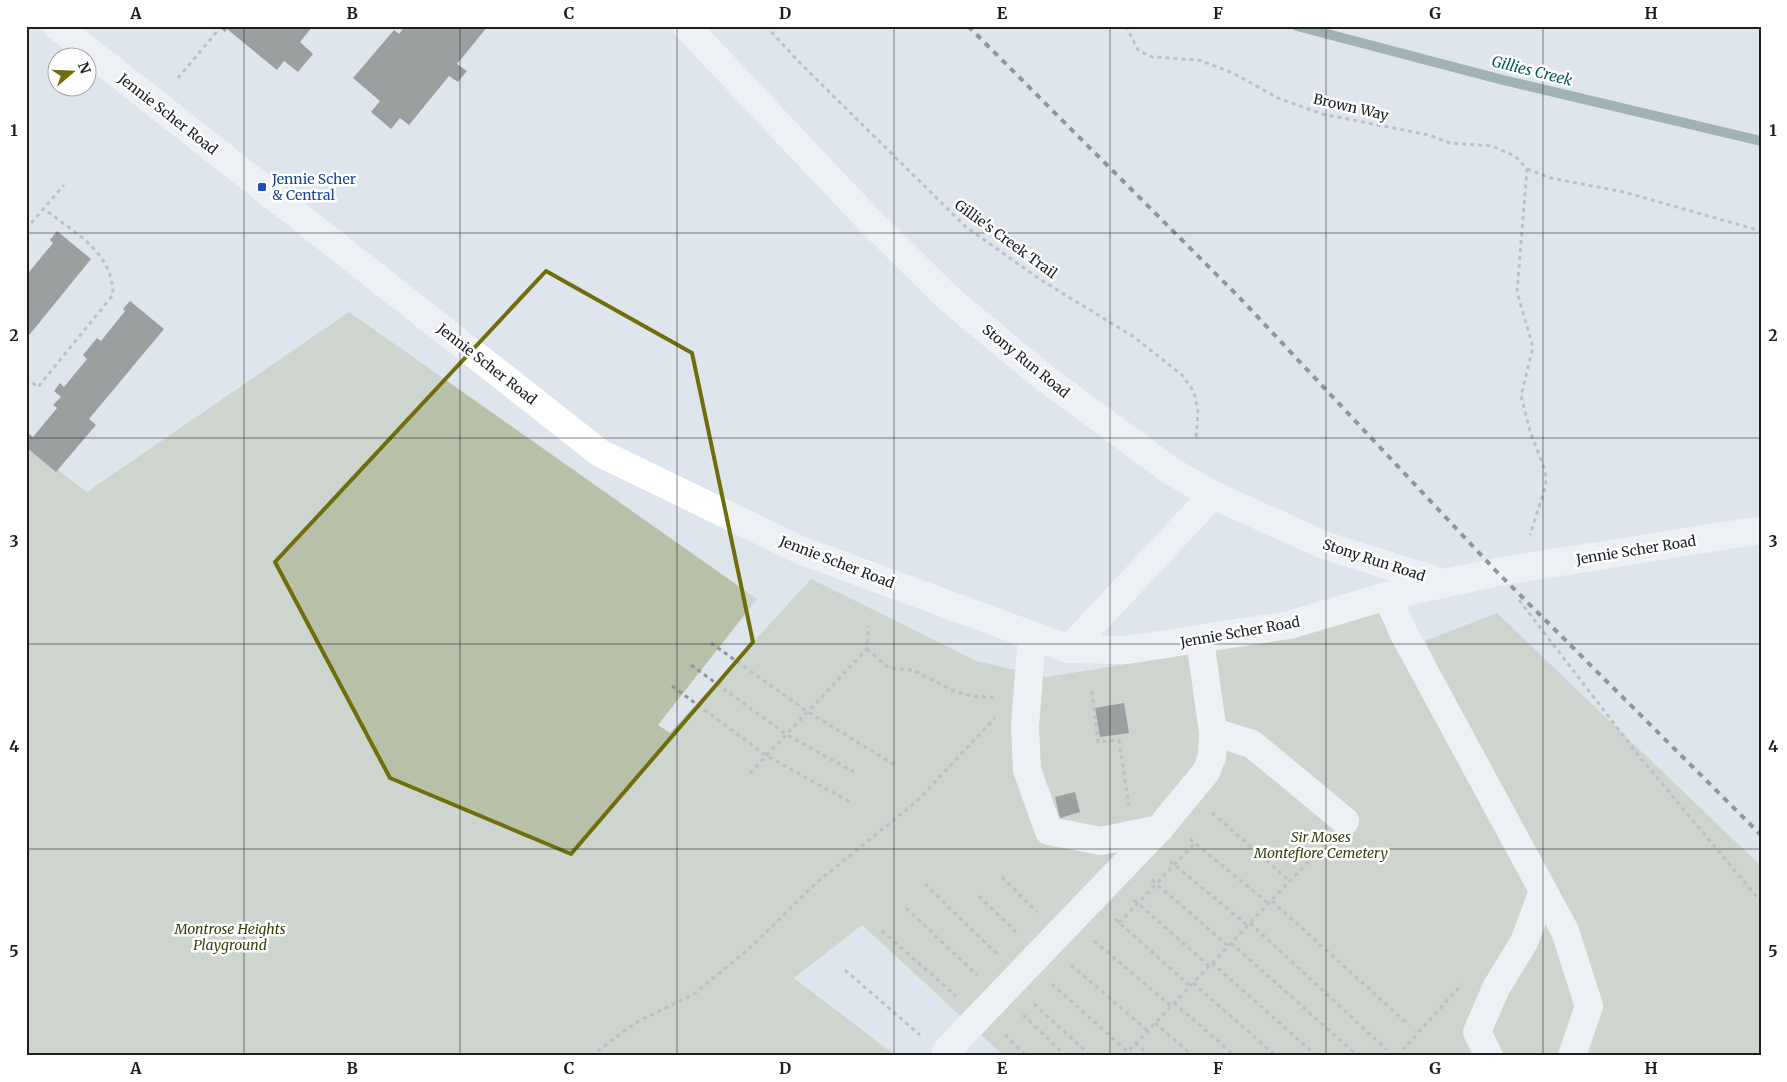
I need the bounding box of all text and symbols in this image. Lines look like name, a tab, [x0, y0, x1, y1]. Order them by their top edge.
text: A	[129, 3, 142, 23]
text: B	[346, 3, 358, 23]
text: C	[564, 3, 574, 23]
text: D	[779, 3, 791, 23]
text: E	[997, 3, 1008, 23]
text: F	[1213, 3, 1223, 23]
text: G	[1429, 3, 1441, 23]
text: H	[1644, 3, 1658, 23]
north arrow	[48, 48, 98, 98]
water label: Gillies Creek	[1490, 51, 1575, 90]
text: N	[74, 60, 95, 76]
street label: Jennie Scher Road	[114, 69, 222, 159]
street label: Brown Way	[1312, 90, 1391, 125]
text: 1	[10, 120, 18, 140]
text: 1	[1769, 120, 1777, 140]
place label: Jennie Scher & Central	[271, 170, 356, 204]
marker: Jennie Scher & Central	[256, 181, 268, 193]
street label: Gillie's Creek Trail	[951, 196, 1061, 283]
street label: Jennie Scher Road	[433, 319, 541, 409]
street label: Stony Run Road	[979, 320, 1074, 402]
text: 2	[9, 325, 19, 345]
text: 2	[1768, 325, 1778, 345]
text: 3	[9, 531, 19, 551]
text: 3	[1768, 531, 1778, 551]
street label: Jennie Scher Road	[776, 532, 897, 592]
street label: Jennie Scher Road	[1574, 532, 1698, 569]
street label: Stony Run Road	[1320, 535, 1428, 585]
street label: Jennie Scher Road	[1178, 613, 1302, 652]
text: 4	[9, 736, 19, 756]
text: 4	[1768, 736, 1778, 756]
park label: Sir Moses Montefiore Cemetery	[1253, 828, 1388, 862]
park label: Montrose Heights Playground	[173, 920, 286, 954]
text: 5	[9, 941, 19, 961]
text: 5	[1768, 941, 1778, 961]
text: A	[129, 1058, 142, 1078]
text: B	[346, 1058, 358, 1078]
text: C	[564, 1058, 574, 1078]
text: D	[779, 1058, 791, 1078]
text: E	[997, 1058, 1008, 1078]
text: F	[1213, 1058, 1223, 1078]
text: G	[1429, 1058, 1441, 1078]
text: H	[1644, 1058, 1658, 1078]

